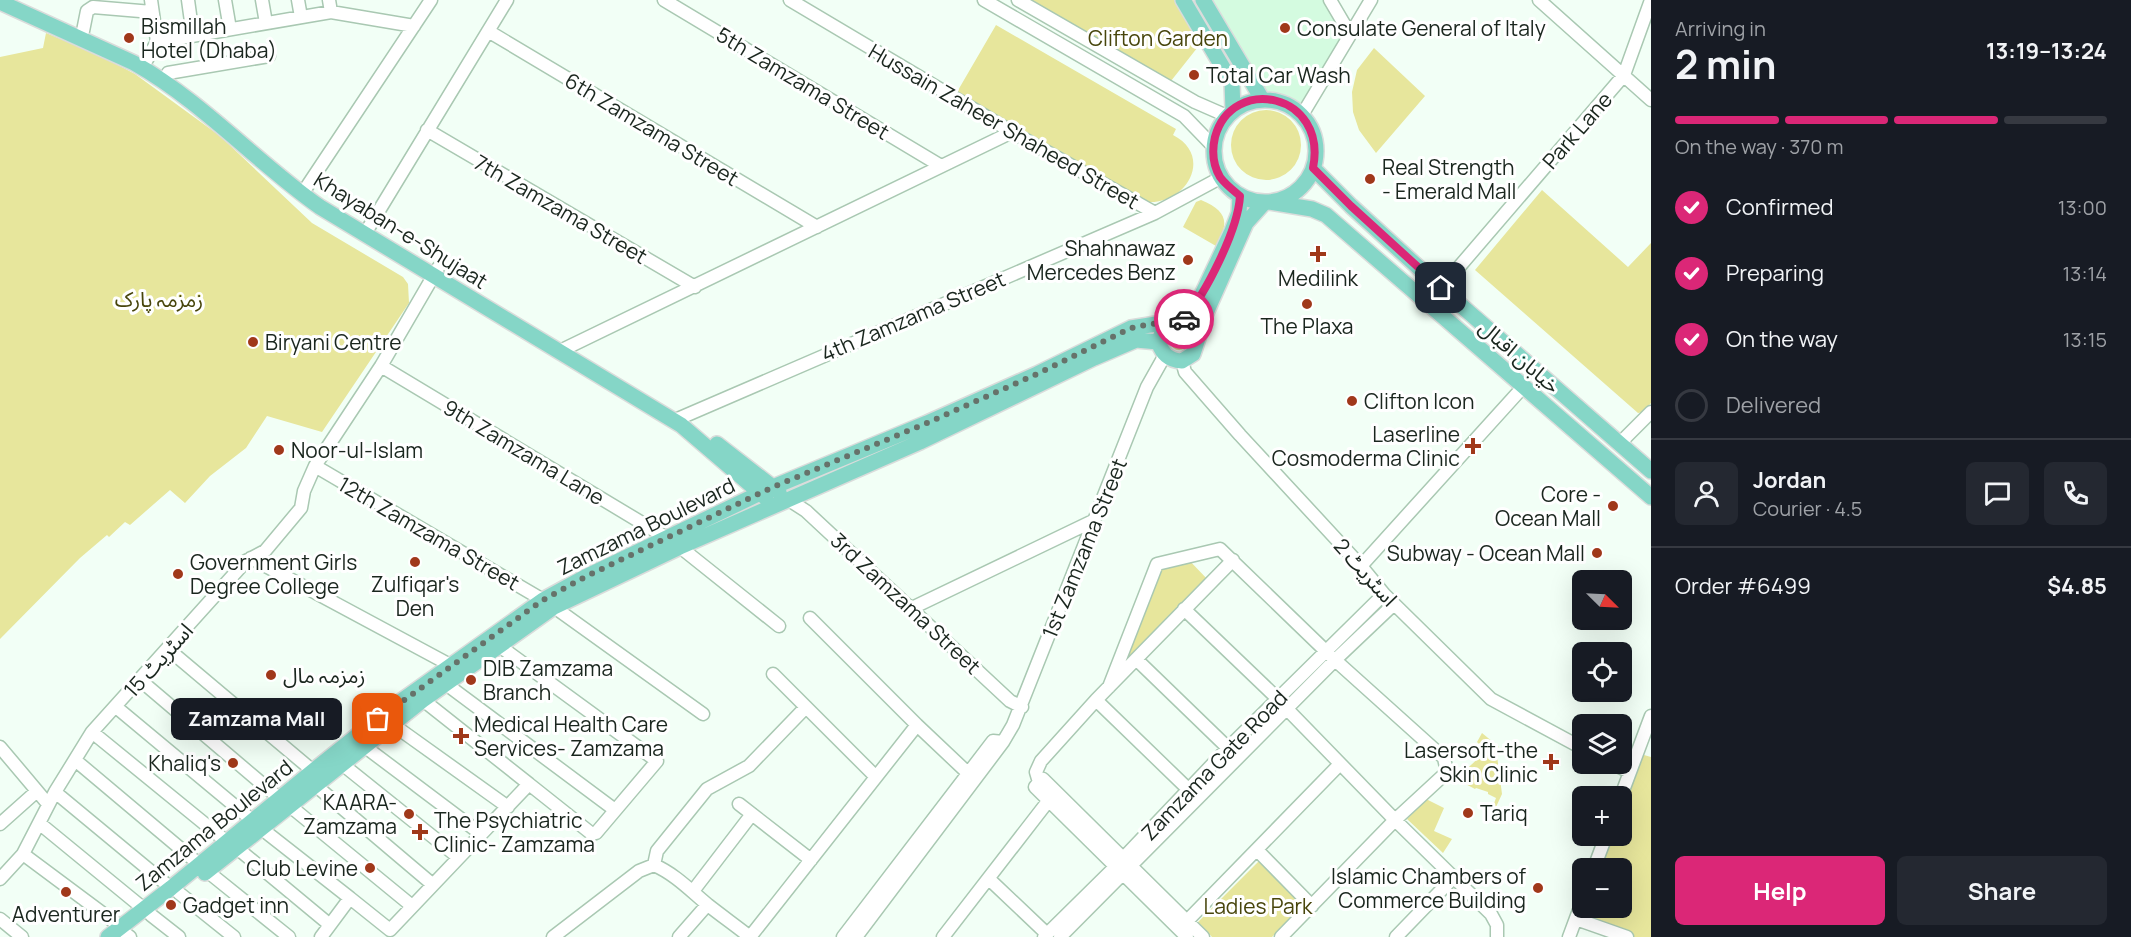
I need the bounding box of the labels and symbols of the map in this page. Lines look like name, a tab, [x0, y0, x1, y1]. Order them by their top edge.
place label: Bismillah Hotel (Dhaba)	[141, 12, 277, 64]
place label: Consulate General of Italy	[1297, 14, 1546, 42]
street label: 5th Zamzama Street	[711, 20, 895, 146]
marker: Consulate General of Italy	[1278, 21, 1292, 35]
park label: Clifton Garden	[1088, 24, 1228, 52]
marker: Bismillah Hotel (Dhaba)	[122, 31, 136, 45]
street label: Hussain Zaheer Shaheed Street	[864, 37, 1144, 215]
place label: Total Car Wash	[1206, 61, 1351, 89]
street label: 6th Zamzama Street	[560, 66, 744, 192]
marker: Total Car Wash	[1187, 68, 1201, 82]
street label: Park Lane	[1536, 86, 1618, 174]
street label: 7th Zamzama Street	[469, 148, 653, 270]
place label: Real Strength - Emerald Mall	[1382, 153, 1517, 205]
street label: Khayaban-e-Shujaat	[309, 165, 493, 295]
marker: Real Strength - Emerald Mall	[1363, 172, 1377, 186]
place label: Shahnawaz Mercedes Benz	[1027, 234, 1176, 286]
marker: Medilink	[1309, 245, 1327, 263]
marker: Shahnawaz Mercedes Benz	[1181, 253, 1195, 267]
pin	[1415, 262, 1466, 313]
place label: Medilink	[1278, 264, 1359, 292]
street label: 4th Zamzama Street	[817, 265, 1009, 367]
park label: زمزمہ پارک	[115, 285, 203, 313]
courier	[1154, 289, 1214, 349]
marker: The Plaxa	[1300, 297, 1314, 311]
place label: The Plaxa	[1260, 312, 1354, 340]
street label: خیابان اقبال	[1473, 313, 1567, 399]
place label: Biryani Centre	[265, 328, 402, 356]
marker: Biryani Centre	[246, 335, 260, 349]
place label: Clifton Icon	[1364, 387, 1474, 415]
street label: 9th Zamzama Lane	[438, 393, 610, 511]
marker: Clifton Icon	[1345, 394, 1359, 408]
place label: Laserline Cosmoderma Clinic	[1272, 420, 1460, 472]
place label: Noor-ul-Islam	[291, 436, 423, 464]
marker: Laserline Cosmoderma Clinic	[1464, 437, 1482, 455]
marker: Noor-ul-Islam	[272, 443, 286, 457]
street label: 1st Zamzama Street	[1035, 454, 1133, 642]
street label: 12th Zamzama Street	[333, 470, 525, 596]
street label: Zamzama Boulevard	[553, 471, 739, 581]
place label: Core - Ocean Mall	[1495, 480, 1601, 532]
marker: Core - Ocean Mall	[1606, 499, 1620, 513]
street label: 3rd Zamzama Street	[825, 526, 987, 680]
street label: اسٹریٹ 2	[1328, 532, 1404, 612]
place label: Subway - Ocean Mall	[1387, 539, 1585, 567]
marker: Subway - Ocean Mall	[1590, 546, 1604, 560]
place label: Government Girls Degree College	[190, 548, 357, 600]
marker: Zulfiqar's Den	[408, 555, 422, 569]
marker: Government Girls Degree College	[171, 567, 185, 581]
place label: Zulfiqar's Den	[371, 570, 459, 622]
north arrow	[1572, 570, 1632, 630]
street label: اسٹریٹ 15	[117, 617, 199, 703]
place label: DIB Zamzama Branch	[483, 654, 613, 706]
place label: زمزمہ مال	[283, 661, 365, 689]
marker: زمزمہ مال	[264, 668, 278, 682]
marker: DIB Zamzama Branch	[464, 673, 478, 687]
street label: Zamzama Gate Road	[1135, 684, 1293, 846]
pin	[352, 693, 403, 744]
callout: Zamzama Mall	[171, 698, 342, 740]
place label: Medical Health Care Services- Zamzama	[474, 710, 668, 762]
marker: Medical Health Care Services- Zamzama	[452, 727, 470, 745]
place label: Lasersoft-the Skin Clinic	[1404, 736, 1538, 788]
place label: Khaliq's	[148, 749, 221, 777]
street label: Zamzama Boulevard	[130, 753, 298, 897]
marker: Lasersoft-the Skin Clinic	[1542, 753, 1560, 771]
marker: Khaliq's	[226, 756, 240, 770]
place label: KAARA- Zamzama	[303, 788, 397, 840]
place label: Tariq	[1480, 799, 1528, 827]
place label: The Psychiatric Clinic- Zamzama	[434, 806, 595, 858]
marker: Tariq	[1461, 806, 1475, 820]
marker: KAARA- Zamzama	[402, 807, 416, 821]
marker: The Psychiatric Clinic- Zamzama	[411, 823, 429, 841]
place label: Club Levine	[246, 854, 358, 882]
marker: Club Levine	[363, 861, 377, 875]
place label: Islamic Chambers of Commerce Building	[1331, 862, 1527, 914]
marker: Islamic Chambers of Commerce Building	[1531, 881, 1545, 895]
marker: Adventurer	[59, 885, 73, 899]
place label: Gadget inn	[183, 891, 289, 919]
park label: Ladies Park	[1203, 892, 1313, 920]
marker: Gadget inn	[164, 898, 178, 912]
place label: Adventurer	[12, 900, 121, 928]

